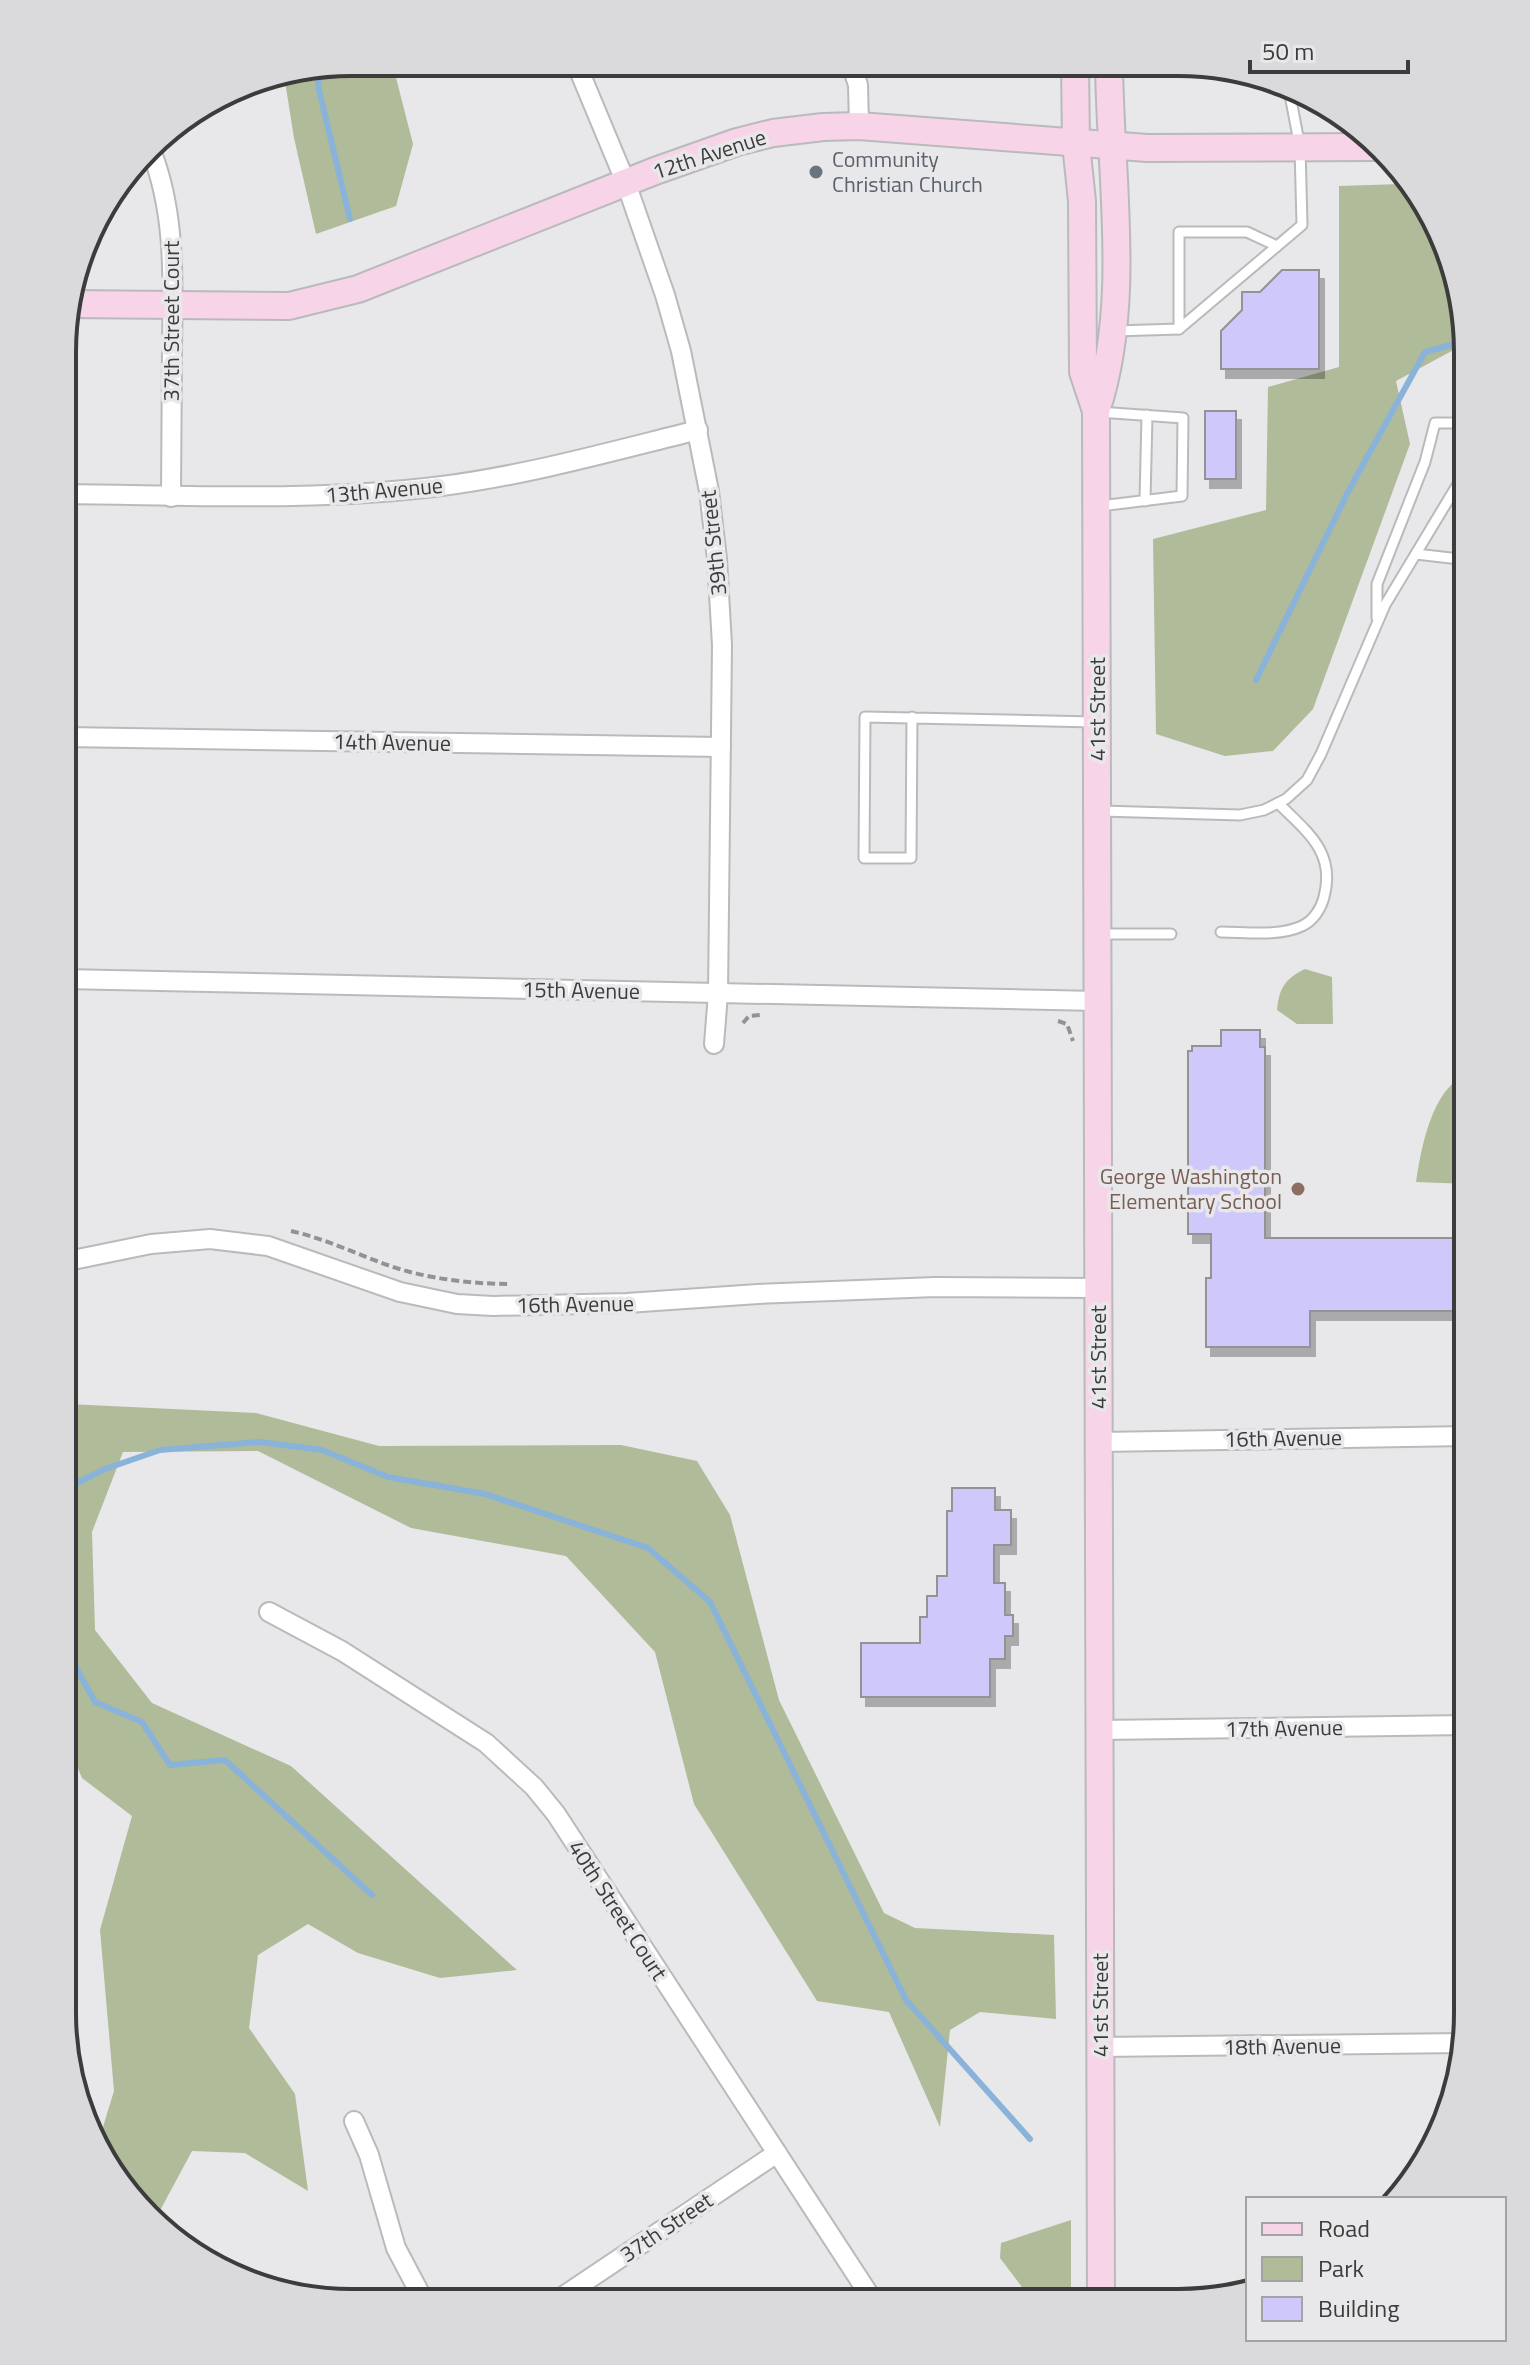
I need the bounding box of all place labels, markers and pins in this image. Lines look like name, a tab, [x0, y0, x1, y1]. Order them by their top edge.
place label: Community Christian Church	[832, 142, 983, 201]
marker: Community Christian Church	[807, 163, 825, 181]
place label: George Washington Elementary School	[1100, 1159, 1282, 1218]
marker: George Washington Elementary School	[1289, 1180, 1307, 1198]

